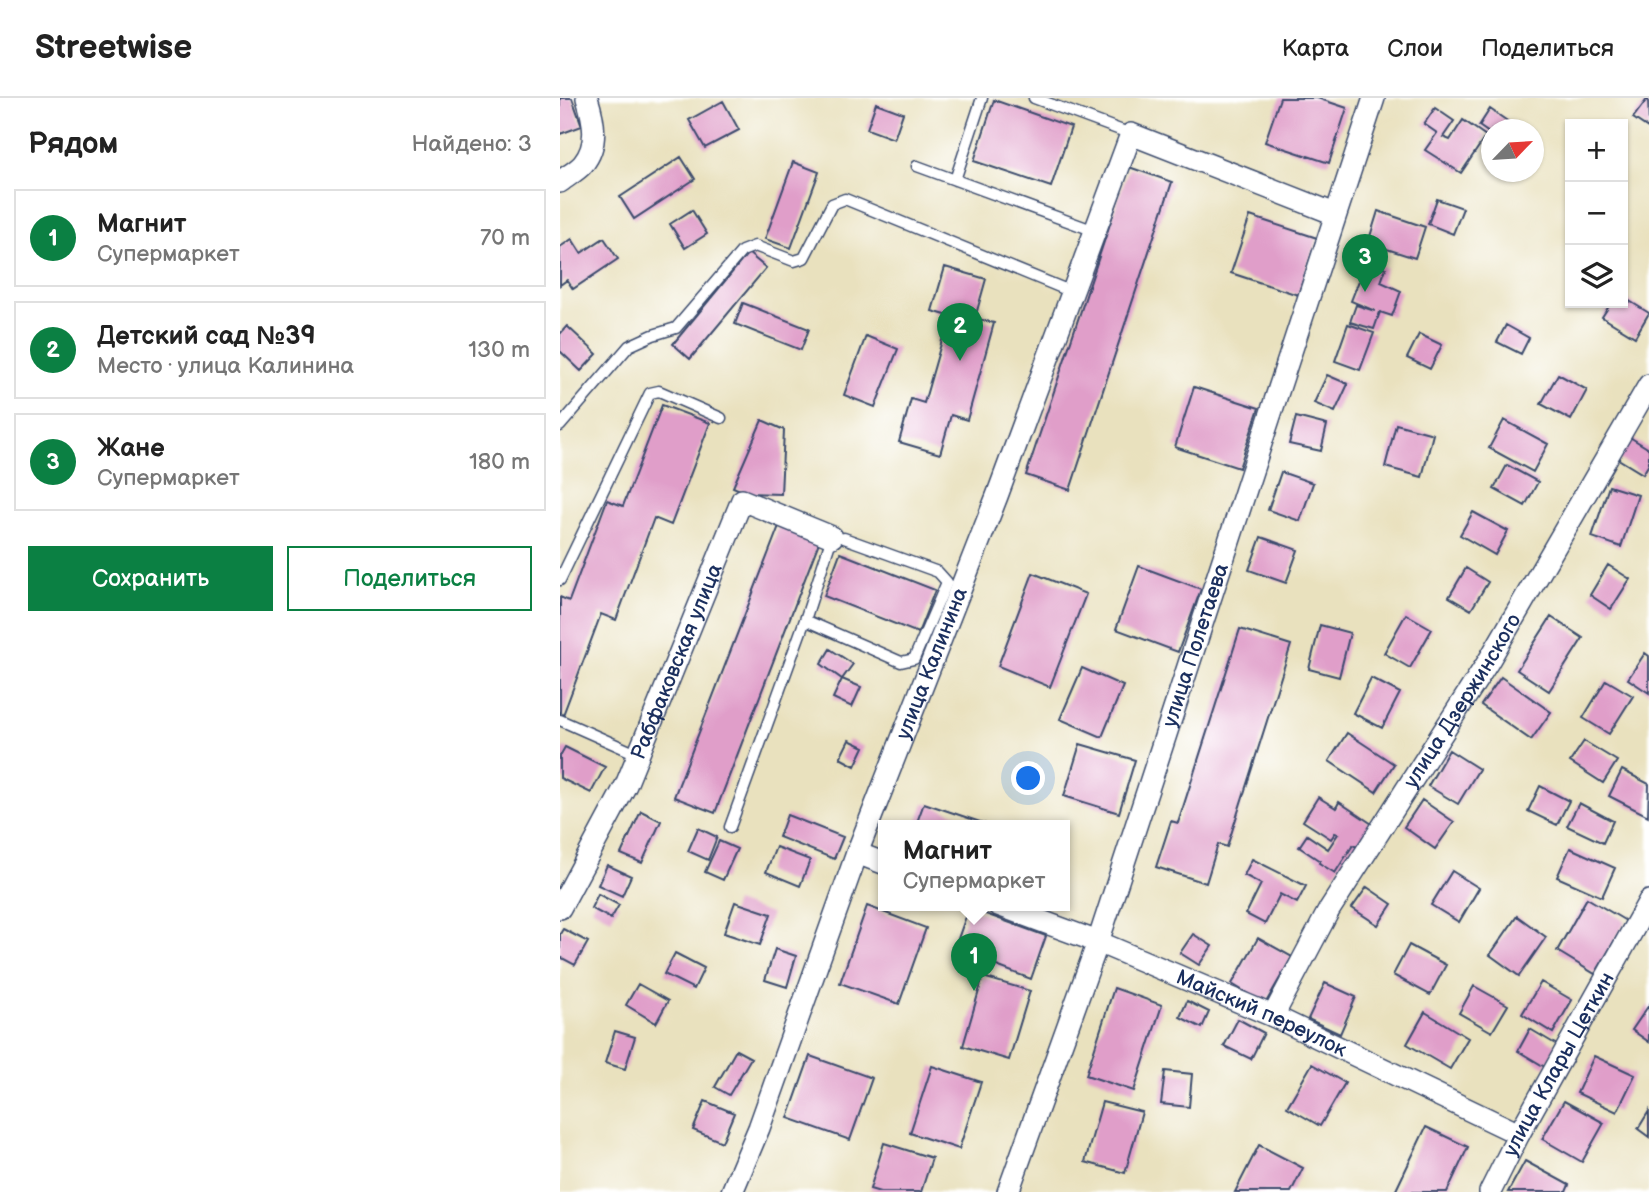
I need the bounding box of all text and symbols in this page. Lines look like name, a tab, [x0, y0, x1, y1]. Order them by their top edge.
text: Streetwise	[35, 28, 192, 68]
text: Карта	[1282, 34, 1349, 63]
text: Слои	[1387, 34, 1443, 63]
text: Поделиться	[1481, 34, 1614, 63]
north arrow	[1481, 119, 1544, 182]
map controls	[1565, 119, 1628, 308]
button: +	[1565, 119, 1628, 182]
text: Рядом	[28, 126, 118, 162]
text: Найдено: 3	[411, 130, 532, 158]
button: −	[1565, 182, 1628, 245]
text: Магнит	[97, 209, 186, 240]
text: 1	[48, 224, 58, 252]
text: 70 m	[480, 224, 530, 252]
pin: 3	[1342, 234, 1388, 292]
text: Супермаркет	[97, 240, 240, 268]
button: layers	[1565, 245, 1628, 308]
pin: 2	[937, 303, 983, 361]
text: Детский сад №39	[97, 321, 316, 352]
text: 2	[46, 336, 60, 364]
text: 130 m	[468, 336, 530, 364]
text: Место · улица Калинина	[97, 352, 354, 380]
text: Жане	[97, 433, 165, 464]
text: 3	[46, 448, 60, 476]
text: 180 m	[469, 448, 530, 476]
text: Супермаркет	[97, 464, 240, 492]
button: Сохранить	[28, 546, 273, 611]
button: Поделиться	[287, 546, 532, 611]
street label: Рабфаковская улица	[625, 559, 727, 763]
street label: улица Полетаева	[1157, 560, 1234, 730]
street label: улица Калинина	[890, 583, 973, 743]
street label: улица Дзержинского	[1398, 609, 1526, 792]
your location	[1011, 761, 1045, 795]
popup	[878, 820, 1070, 911]
text: Магнит	[903, 836, 992, 867]
text: Супермаркет	[903, 867, 1045, 895]
pin: 1	[951, 933, 997, 991]
street label: Майский переулок	[1173, 964, 1351, 1062]
street label: улица Клары Цеткин	[1497, 968, 1619, 1160]

